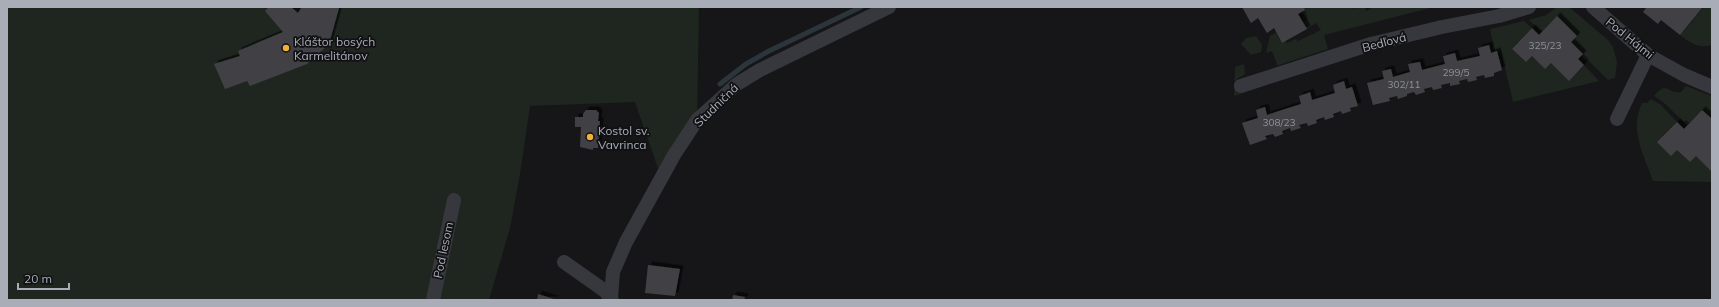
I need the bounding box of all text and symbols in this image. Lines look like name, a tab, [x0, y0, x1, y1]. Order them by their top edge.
street label: Pod Hájmi	[1603, 14, 1657, 62]
street label: Bedľová	[1360, 29, 1408, 55]
place label: Kláštor bosých Karmelitánov	[294, 34, 375, 63]
house number: 325/23	[1529, 39, 1561, 52]
marker: Kláštor bosých Karmelitánov	[281, 43, 291, 53]
house number: 299/5	[1443, 66, 1469, 79]
house number: 302/11	[1388, 78, 1420, 91]
street label: Studničná	[691, 80, 741, 130]
house number: 308/23	[1263, 116, 1295, 129]
place label: Kostol sv. Vavrinca	[598, 123, 650, 152]
marker: Kostol sv. Vavrinca	[585, 132, 595, 142]
street label: Pod lesom	[430, 220, 456, 280]
scale bar	[18, 265, 69, 291]
text: 20 m	[24, 271, 52, 286]

